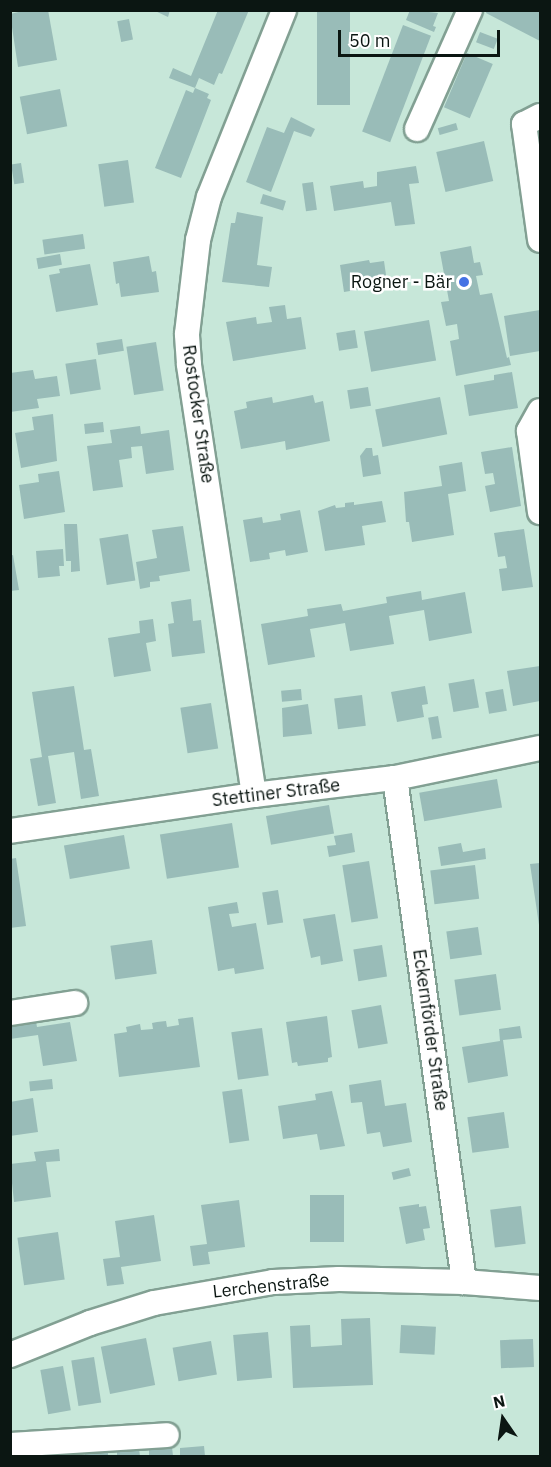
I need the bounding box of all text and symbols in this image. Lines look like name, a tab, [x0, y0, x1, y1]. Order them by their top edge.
scale bar	[341, 18, 503, 56]
text: 50 m	[349, 29, 391, 52]
place label: Rogner - Bär	[351, 271, 452, 293]
marker: Rogner - Bär	[457, 275, 471, 289]
street label: Rostocker Straße	[178, 343, 218, 485]
street label: Stettiner Straße	[211, 774, 341, 812]
street label: Eckernförder Straße	[408, 948, 452, 1112]
street label: Lerchenstraße	[212, 1269, 330, 1303]
north arrow	[473, 1389, 533, 1449]
text: N	[491, 1390, 507, 1413]

